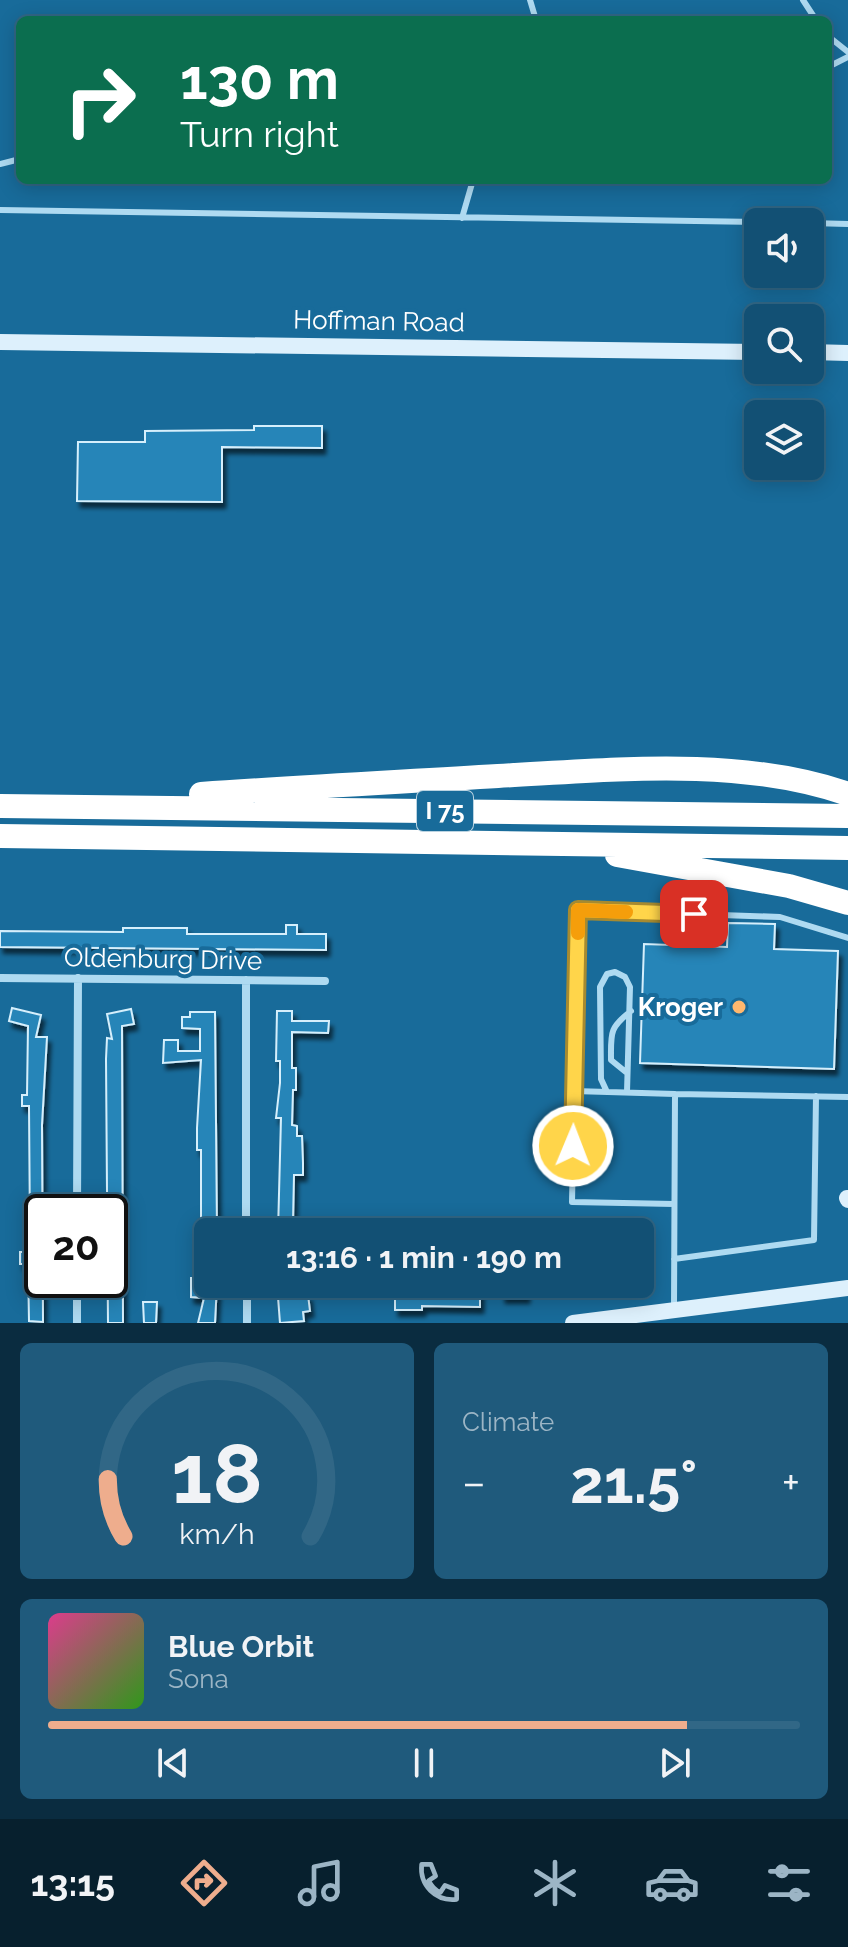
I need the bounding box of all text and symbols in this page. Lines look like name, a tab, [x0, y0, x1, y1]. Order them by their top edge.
text: 130 m	[180, 46, 339, 112]
icon: right	[48, 48, 152, 152]
text: Turn right	[180, 113, 339, 155]
map controls	[744, 208, 824, 480]
button: sound	[744, 208, 824, 288]
button: search	[744, 304, 824, 384]
street label: Hoffman Road	[293, 305, 465, 337]
button: layers	[744, 400, 824, 480]
road number: I 75	[417, 791, 473, 831]
pin	[660, 880, 728, 948]
icon: arrive	[672, 892, 716, 936]
street label: Oldenburg Drive	[64, 942, 262, 976]
place label: Kroger	[638, 992, 723, 1022]
marker: Kroger	[730, 998, 748, 1016]
position arrow	[531, 1104, 615, 1188]
speed limit sign: 20	[24, 1194, 128, 1298]
text: 13:16 · 1 min · 190 m	[286, 1240, 562, 1275]
text: Climate	[462, 1407, 554, 1437]
text: 18	[171, 1425, 263, 1522]
text: 21.5°	[570, 1447, 697, 1517]
text: −	[462, 1457, 486, 1508]
text: +	[782, 1457, 800, 1508]
text: km/h	[179, 1517, 255, 1551]
text: Blue Orbit	[168, 1629, 314, 1664]
text: Sona	[168, 1664, 229, 1694]
icon: previous	[151, 1741, 195, 1785]
icon: pause	[402, 1741, 446, 1785]
icon: next	[653, 1741, 697, 1785]
icon: directions	[176, 1855, 232, 1911]
icon: music	[293, 1855, 349, 1911]
icon: phone	[410, 1855, 466, 1911]
icon: climate	[527, 1855, 583, 1911]
icon: car	[644, 1855, 700, 1911]
icon: filters	[761, 1855, 817, 1911]
text: 13:15	[31, 1862, 115, 1904]

